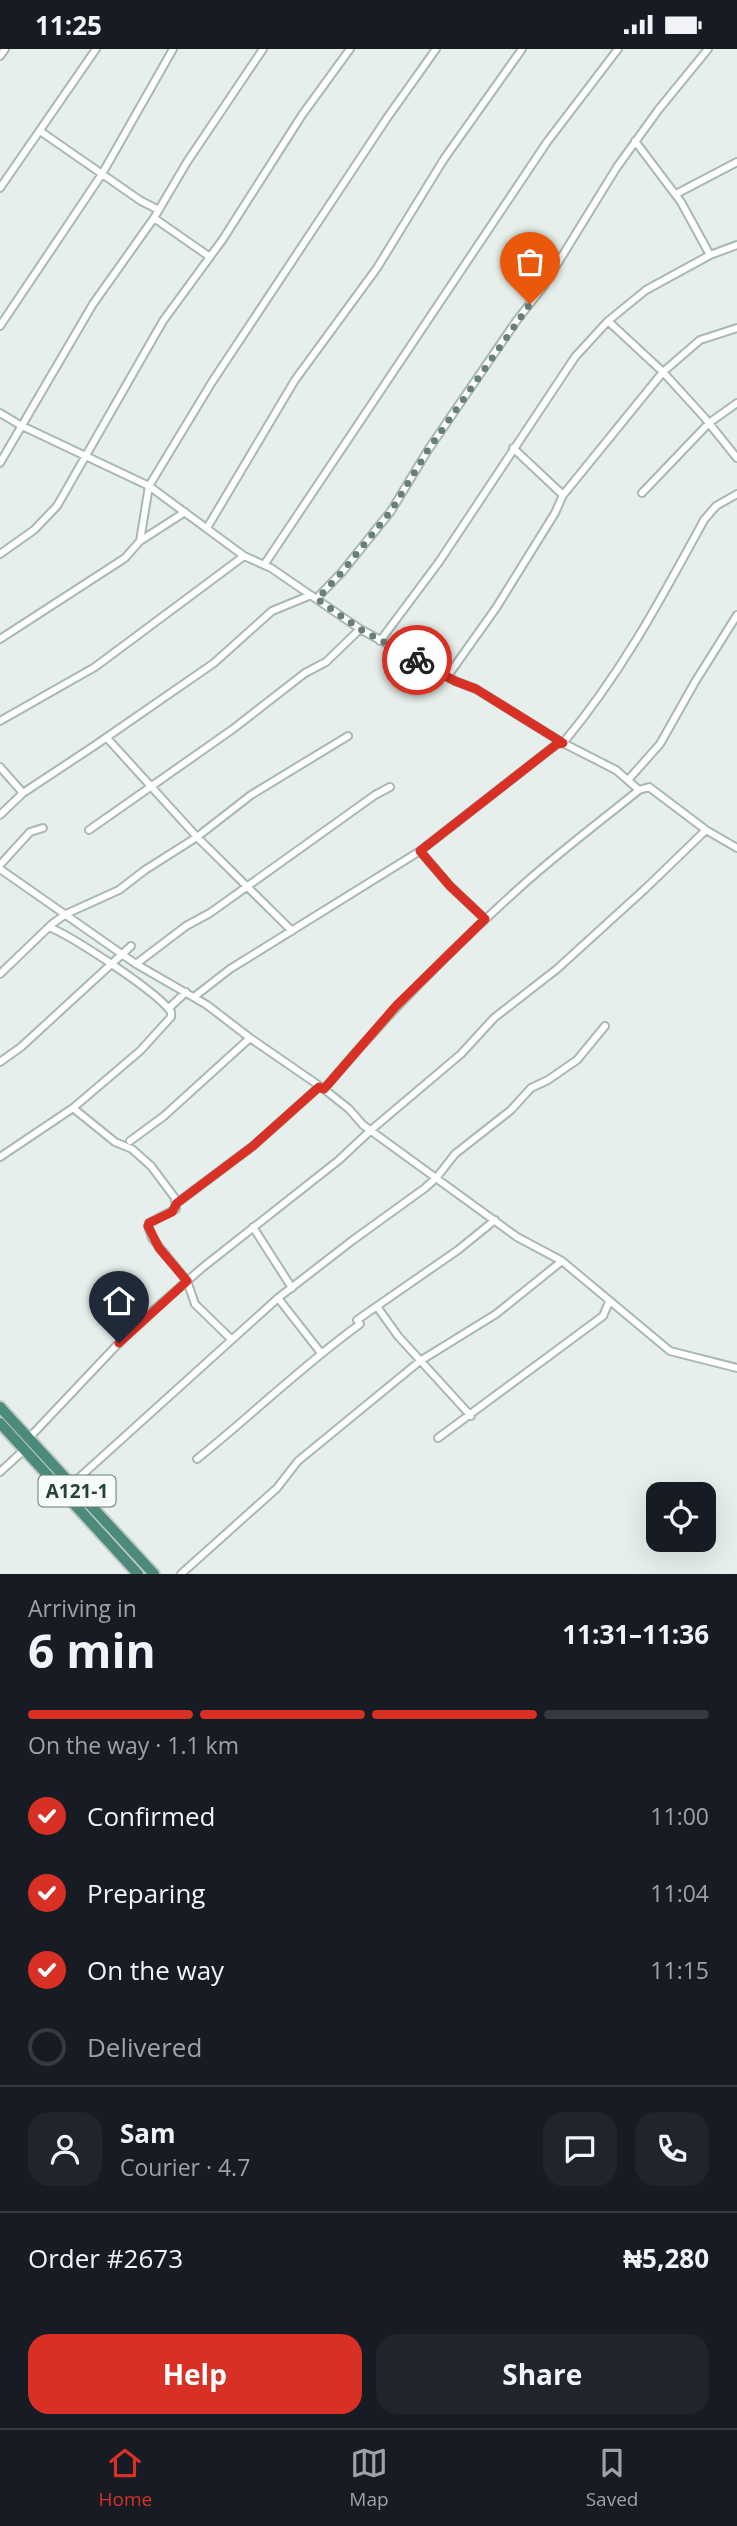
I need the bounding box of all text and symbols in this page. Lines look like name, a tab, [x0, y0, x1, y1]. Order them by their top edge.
text: 11:25	[35, 7, 102, 43]
pin	[500, 232, 560, 304]
icon: bag	[511, 243, 549, 281]
courier	[382, 625, 452, 695]
icon: bike	[398, 641, 436, 679]
pin	[89, 1271, 149, 1343]
icon: home	[100, 1282, 138, 1320]
road number: A121-1	[38, 1475, 116, 1507]
map controls	[646, 1482, 716, 1552]
button: locate	[646, 1482, 716, 1552]
text: Arriving in	[28, 1592, 137, 1624]
text: 11:31–11:36	[562, 1616, 709, 1652]
text: 6 min	[28, 1619, 156, 1681]
text: On the way · 1.1 km	[28, 1729, 239, 1761]
icon: check	[28, 1797, 66, 1835]
text: Confirmed	[87, 1798, 215, 1834]
text: 11:00	[650, 1800, 709, 1832]
icon: check	[28, 1874, 66, 1912]
text: Preparing	[87, 1875, 205, 1911]
text: 11:04	[650, 1877, 709, 1909]
icon: check	[28, 1951, 66, 1989]
text: On the way	[87, 1952, 224, 1988]
text: 11:15	[650, 1954, 709, 1986]
text: Delivered	[87, 2029, 202, 2065]
button: person	[28, 2112, 102, 2186]
button: chat	[543, 2112, 617, 2186]
button: phone	[635, 2112, 709, 2186]
text: Sam	[120, 2115, 176, 2151]
text: Courier · 4.7	[120, 2151, 250, 2183]
text: Order #2673	[28, 2240, 183, 2276]
text: ₦5,280	[623, 2240, 709, 2276]
button: Help	[28, 2334, 362, 2414]
button: Share	[376, 2334, 709, 2414]
tab: Home	[99, 2444, 152, 2512]
tab: Map	[349, 2444, 389, 2512]
tab: Saved	[586, 2444, 638, 2512]

